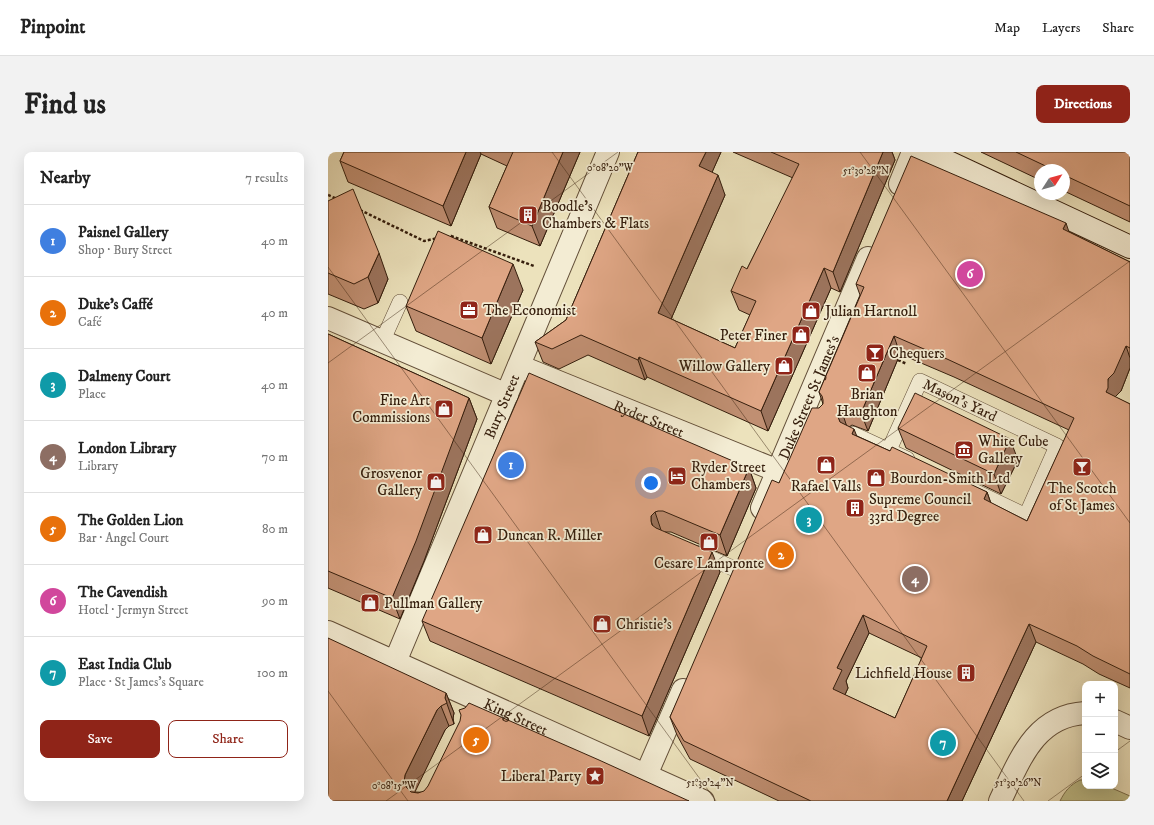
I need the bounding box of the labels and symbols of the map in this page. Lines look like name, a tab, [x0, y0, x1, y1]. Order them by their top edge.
text: 0°08'20"W	[587, 162, 634, 174]
north arrow	[1034, 164, 1070, 200]
text: 51°30'28"N	[843, 165, 889, 177]
place label: Boodle's Chambers & Flats	[542, 197, 649, 233]
building icon: Boodle's Chambers & Flats	[517, 204, 539, 226]
pin: 6	[957, 259, 983, 289]
office icon: The Economist	[458, 299, 480, 321]
shop icon: Julian Hartnoll	[800, 300, 822, 322]
place label: The Economist	[483, 301, 576, 320]
place label: Julian Hartnoll	[823, 302, 918, 321]
shop icon: Peter Finer	[790, 324, 812, 346]
place label: Peter Finer	[720, 326, 787, 345]
street label: Duke Street St James's	[774, 333, 844, 462]
bar icon: Chequers	[864, 342, 886, 364]
place label: Chequers	[889, 344, 944, 363]
shop icon: Willow Gallery	[773, 355, 795, 377]
place label: Willow Gallery	[678, 357, 771, 376]
shop icon: Brian Haughton	[856, 362, 878, 384]
street label: Bury Street	[480, 371, 524, 442]
street label: Mason's Yard	[920, 374, 1001, 426]
place label: Brian Haughton	[836, 385, 898, 421]
place label: Fine Art Commissions	[352, 391, 430, 427]
street label: Ryder Street	[610, 396, 687, 442]
shop icon: Fine Art Commissions	[433, 398, 455, 420]
place label: White Cube Gallery	[977, 432, 1049, 468]
museum icon: White Cube Gallery	[953, 439, 975, 461]
pin: 1	[498, 450, 524, 480]
shop icon: Rafael Valls	[815, 454, 837, 476]
bar icon: The Scotch of St James	[1071, 456, 1093, 478]
place label: Ryder Street Chambers	[691, 458, 766, 494]
place label: Grosvenor Gallery	[360, 464, 423, 500]
hotel icon: Ryder Street Chambers	[666, 465, 688, 487]
shop icon: Bourdon-Smith Ltd	[865, 467, 887, 489]
place label: Bourdon-Smith Ltd	[890, 469, 1011, 488]
shop icon: Grosvenor Gallery	[425, 471, 447, 493]
your location	[641, 473, 661, 493]
place label: Rafael Valls	[791, 477, 861, 496]
place label: The Scotch of St James	[1047, 479, 1117, 515]
place label: Supreme Council 33rd Degree	[869, 490, 972, 526]
building icon: Supreme Council 33rd Degree	[844, 497, 866, 519]
pin: 3	[796, 505, 822, 535]
shop icon: Duncan R. Miller	[472, 524, 494, 546]
place label: Duncan R. Miller	[497, 526, 603, 545]
shop icon: Cesare Lampronte	[698, 531, 720, 553]
pin: 2	[768, 540, 794, 570]
place label: Cesare Lampronte	[654, 554, 764, 573]
pin: 4	[902, 564, 928, 594]
shop icon: Pullman Gallery	[359, 592, 381, 614]
place label: Pullman Gallery	[384, 594, 483, 613]
shop icon: Christie’s	[591, 613, 613, 635]
place label: Christie’s	[616, 615, 672, 634]
building icon: Lichfield House	[955, 662, 977, 684]
place label: Lichfield House	[855, 664, 952, 683]
street label: King Street	[481, 694, 551, 739]
pin: 5	[463, 725, 489, 755]
pin: 7	[930, 728, 956, 758]
place icon: Liberal Party	[584, 765, 606, 787]
place label: Liberal Party	[501, 767, 582, 786]
text: 51°30'24"N	[686, 777, 734, 789]
text: 51°30'26"N	[995, 777, 1041, 789]
text: 0°08'15"W	[372, 780, 417, 792]

